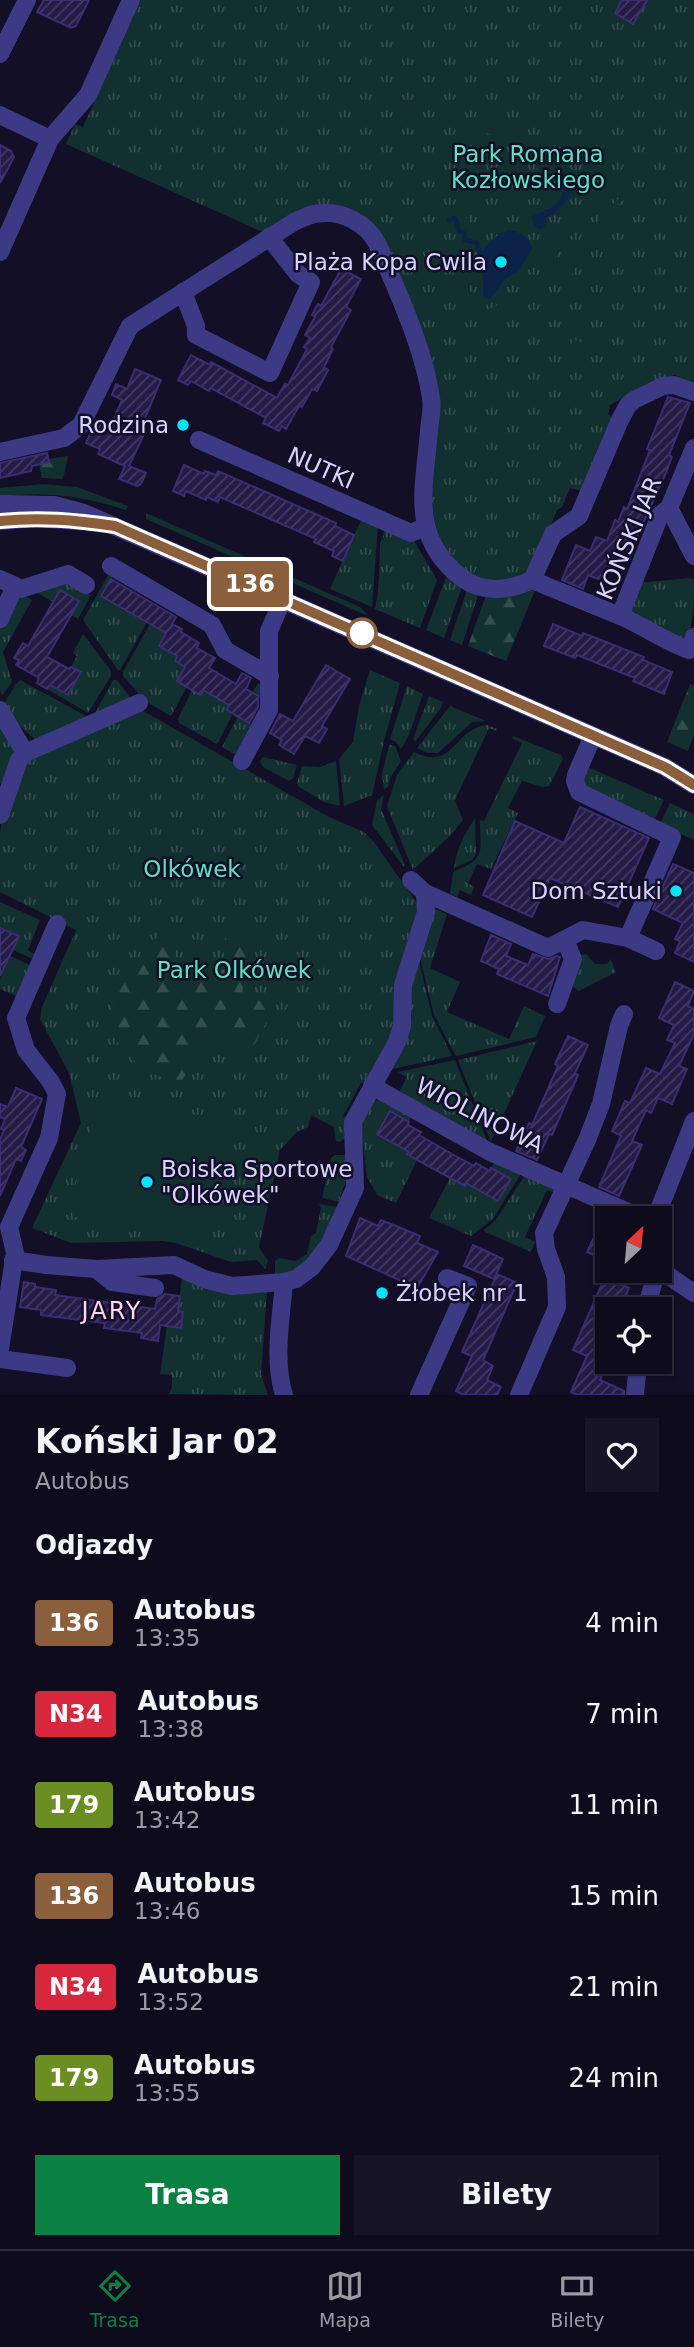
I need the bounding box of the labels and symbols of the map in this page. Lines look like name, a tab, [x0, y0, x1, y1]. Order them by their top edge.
park label: Park Romana Kozłowskiego	[451, 141, 605, 193]
place label: Plaża Kopa Cwila	[293, 249, 487, 275]
marker: Plaża Kopa Cwila	[493, 254, 509, 270]
place label: Rodzina	[78, 412, 169, 438]
marker: Rodzina	[175, 417, 191, 433]
street label: NUTKI	[284, 442, 358, 494]
street label: KOŃSKI JAR	[591, 472, 667, 603]
line badge: 136	[210, 561, 290, 607]
unlabelled marker	[347, 618, 377, 648]
park label: Olkówek	[143, 856, 241, 882]
place label: Dom Sztuki	[531, 878, 662, 904]
marker: Dom Sztuki	[668, 883, 684, 899]
park label: Park Olkówek	[157, 957, 312, 983]
street label: WIOLINOWA	[412, 1072, 548, 1158]
place label: Boiska Sportowe "Olkówek"	[161, 1156, 352, 1208]
marker: Boiska Sportowe "Olkówek"	[139, 1174, 155, 1190]
north arrow	[595, 1206, 672, 1283]
place label: Żłobek nr 1	[396, 1279, 528, 1306]
marker: Żłobek nr 1	[374, 1285, 390, 1301]
district label: JARY	[80, 1297, 142, 1325]

